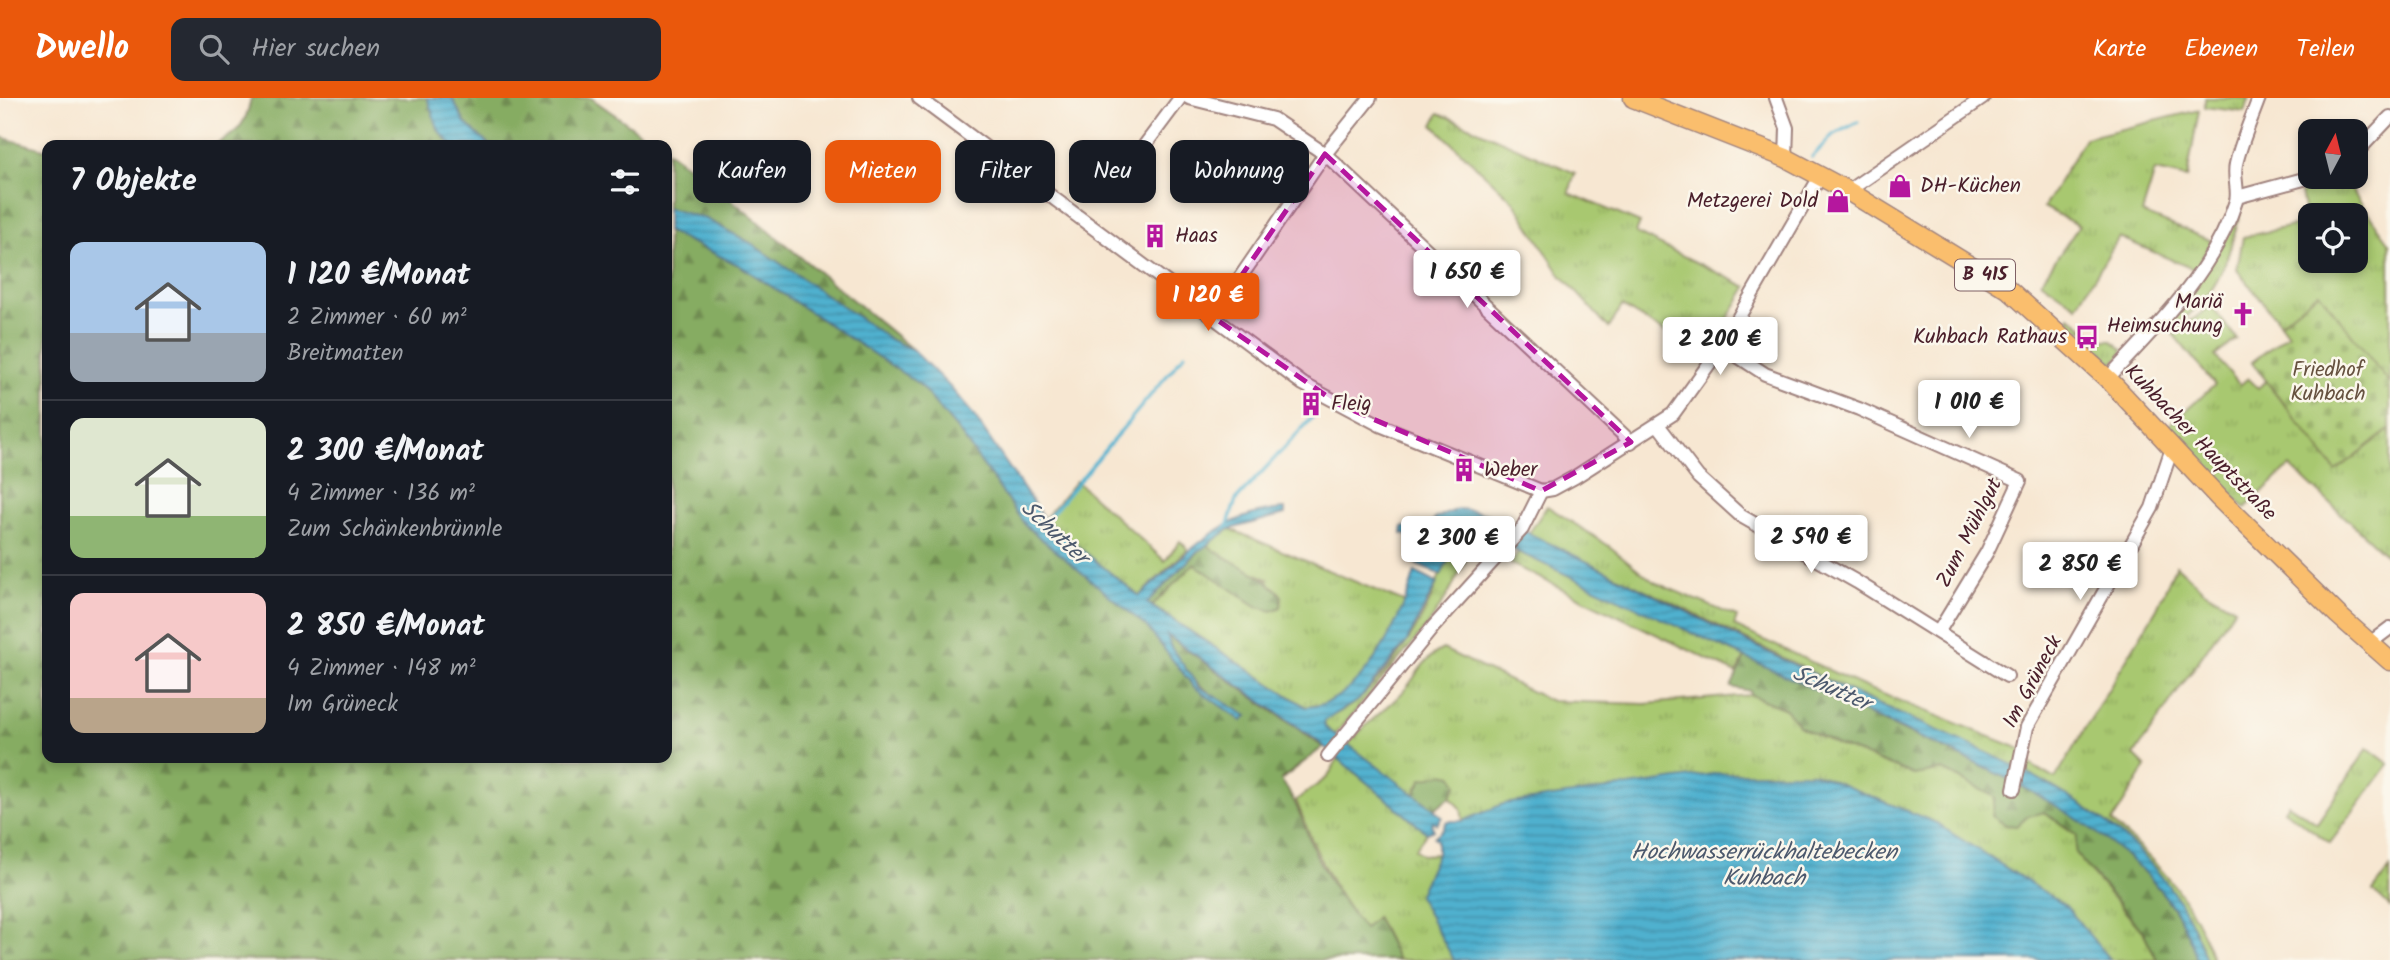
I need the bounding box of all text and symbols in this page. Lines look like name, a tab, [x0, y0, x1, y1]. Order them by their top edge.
search box	[171, 18, 661, 81]
text: Dwello	[35, 23, 129, 76]
text: Hier suchen	[251, 28, 380, 70]
icon: search	[195, 30, 233, 68]
text: Karte	[2093, 30, 2146, 69]
text: Ebenen	[2184, 30, 2258, 69]
text: Teilen	[2296, 30, 2355, 69]
north arrow	[2298, 119, 2368, 189]
map controls	[2298, 119, 2368, 273]
chip: Kaufen	[693, 140, 811, 203]
chip: Mieten	[825, 140, 941, 203]
chip: Filter	[955, 140, 1055, 203]
chip: Neu	[1069, 140, 1156, 203]
chip: Wohnung	[1170, 140, 1309, 203]
text: 7 Objekte	[70, 158, 197, 206]
icon: filters	[606, 163, 644, 201]
place label: DH-Küchen	[1920, 170, 2021, 203]
shop icon: DH-Küchen	[1886, 172, 1914, 200]
place label: Metzgerei Dold	[1687, 185, 1819, 218]
shop icon: Metzgerei Dold	[1824, 187, 1852, 215]
button: locate	[2298, 203, 2368, 273]
place label: Haas	[1175, 220, 1218, 253]
building icon: Haas	[1141, 222, 1169, 250]
pin: 1 650 €	[1402, 250, 1532, 310]
text: 1 120 €/Monat	[287, 252, 470, 300]
text: 1 650 €	[1429, 255, 1505, 291]
road number: B 415	[1955, 260, 2015, 290]
icon: home	[126, 270, 210, 354]
pin: 1 120 €	[1143, 274, 1273, 333]
text: 1 120 €	[1172, 278, 1244, 314]
place label: Mariä Heimsuchung	[2107, 286, 2224, 343]
text: 2 Zimmer · 60 m²	[287, 300, 467, 336]
church icon: Mariä Heimsuchung	[2229, 300, 2257, 328]
pin: 2 200 €	[1655, 317, 1785, 377]
place label: Kuhbach Rathaus	[1913, 321, 2067, 354]
text: 2 200 €	[1679, 322, 1761, 358]
bus stop icon: Kuhbach Rathaus	[2073, 323, 2101, 351]
text: Breitmatten	[287, 336, 404, 372]
park label: Friedhof Kuhbach	[2290, 354, 2366, 411]
street label: Kuhbacher Hauptstraße	[2116, 357, 2284, 530]
pin: 1 010 €	[1904, 380, 2034, 440]
text: 1 010 €	[1934, 385, 2004, 421]
place label: Fleig	[1331, 388, 1372, 421]
building icon: Fleig	[1297, 390, 1325, 418]
text: 2 300 €/Monat	[287, 428, 484, 476]
icon: home	[126, 446, 210, 530]
place label: Weber	[1484, 454, 1538, 487]
building icon: Weber	[1450, 456, 1478, 484]
street label: Zum Mühlgut	[1928, 472, 2012, 594]
text: 4 Zimmer · 136 m²	[287, 476, 475, 512]
water label: Schutter	[1012, 492, 1099, 577]
text: Zum Schänkenbrünnle	[287, 512, 502, 548]
pin: 2 590 €	[1746, 516, 1876, 575]
pin: 2 300 €	[1393, 517, 1523, 576]
text: 2 590 €	[1771, 520, 1851, 556]
text: 2 300 €	[1417, 521, 1499, 557]
pin: 2 850 €	[2015, 542, 2145, 602]
text: 2 850 €	[2039, 547, 2121, 583]
text: 2 850 €/Monat	[287, 603, 485, 651]
icon: home	[126, 621, 210, 705]
street label: Im Grüneck	[1995, 629, 2071, 734]
text: 4 Zimmer · 148 m²	[287, 651, 475, 687]
water label: Schutter	[1786, 656, 1880, 724]
text: Im Grüneck	[287, 687, 398, 723]
water label: Hochwasserrückhaltebecken Kuhbach	[1631, 835, 1899, 897]

